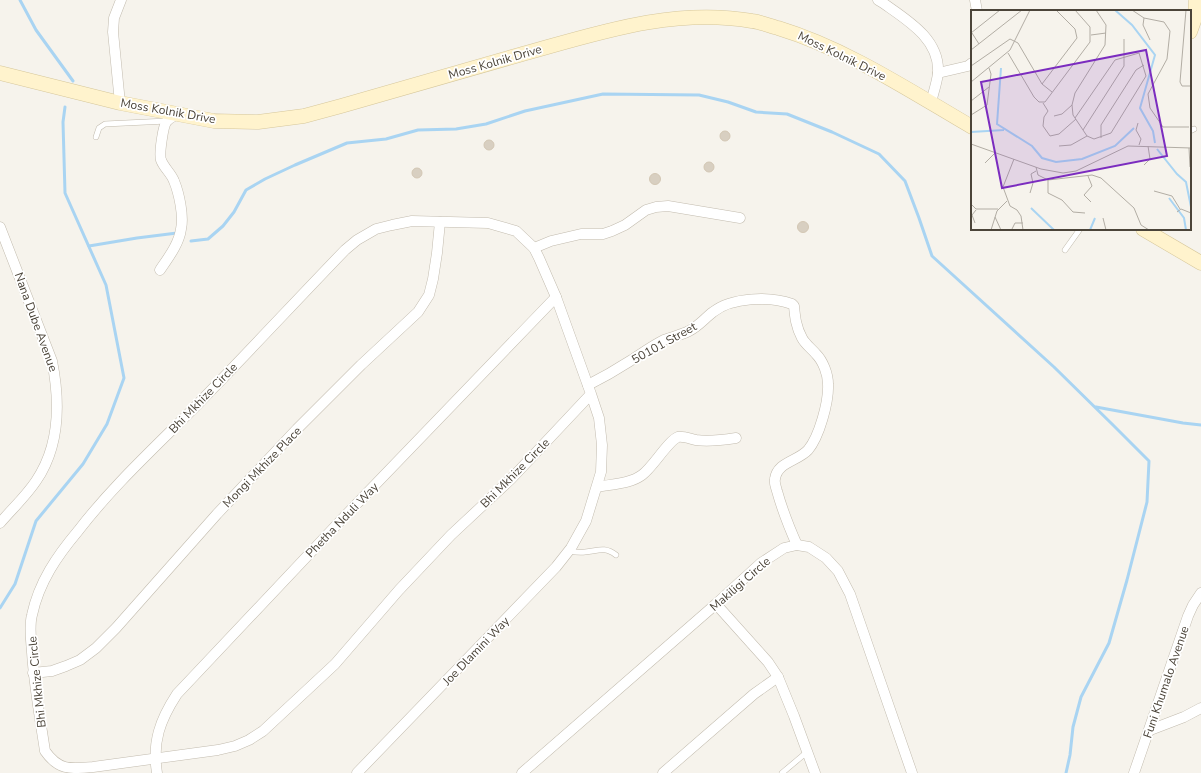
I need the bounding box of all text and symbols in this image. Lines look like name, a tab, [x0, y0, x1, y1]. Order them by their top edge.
inset map	[971, 10, 1191, 230]
street label: Moss Kolnik Drive	[795, 28, 889, 84]
street label: Moss Kolnik Drive	[447, 41, 543, 83]
street label: Moss Kolnik Drive	[119, 95, 217, 127]
street label: Nana Dube Avenue	[11, 270, 61, 374]
street label: 50101 Street	[629, 318, 700, 367]
street label: Bhi Mkhize Circle	[165, 359, 241, 437]
street label: Mongi Mkhize Place	[219, 423, 305, 511]
street label: Bhi Mkhize Circle	[477, 435, 553, 511]
street label: Phetha Nduli Way	[302, 479, 382, 561]
street label: Makiligi Circle	[706, 553, 774, 615]
street label: Joe Dlamini Way	[438, 613, 513, 689]
street label: Funi Khumalo Avenue	[1139, 624, 1193, 740]
street label: Bhi Mkhize Circle	[24, 635, 50, 729]

